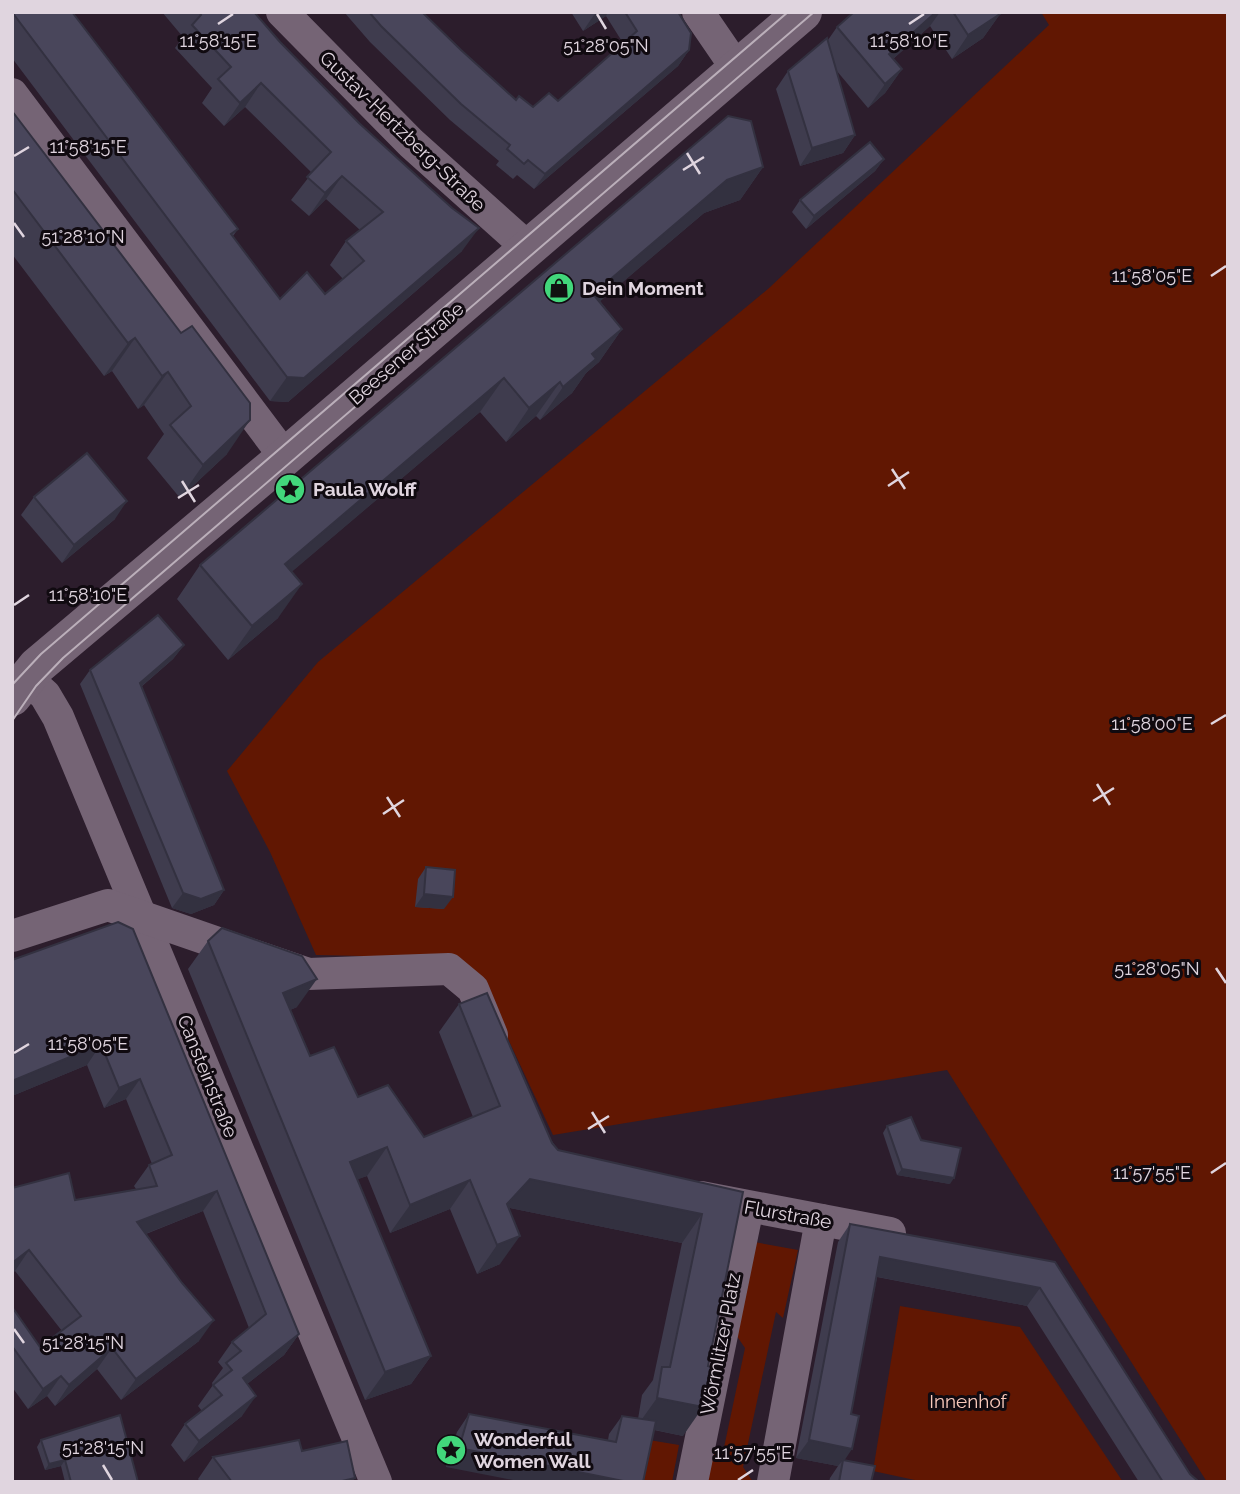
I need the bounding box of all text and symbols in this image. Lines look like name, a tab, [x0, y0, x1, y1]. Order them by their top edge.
text: 11°58'15"E	[179, 30, 257, 51]
text: 11°58'10"E	[870, 30, 948, 51]
text: 51°28'05"N	[563, 35, 649, 56]
street label: Gustav-Hertzberg-Straße	[316, 46, 490, 216]
text: 11°58'15"E	[49, 136, 127, 157]
text: 51°28'10"N	[41, 226, 125, 247]
text: 11°58'05"E	[1112, 265, 1192, 286]
shop icon: Dein Moment	[542, 271, 576, 305]
place label: Dein Moment	[582, 277, 704, 299]
street label: Beesener Straße	[344, 297, 468, 409]
place icon: Paula Wolff	[273, 472, 307, 506]
place label: Paula Wolff	[313, 478, 417, 500]
text: 11°58'10"E	[49, 584, 127, 605]
text: 11°58'00"E	[1111, 713, 1193, 734]
text: 51°28'05"N	[1114, 958, 1200, 979]
street label: Cansteinstraße	[173, 1011, 243, 1141]
text: 11°58'05"E	[48, 1033, 128, 1054]
text: 11°57'55"E	[1113, 1162, 1191, 1183]
street label: Flurstraße	[743, 1195, 833, 1233]
street label: Wörmlitzer Platz	[695, 1271, 745, 1417]
text: 51°28'15"N	[42, 1332, 124, 1353]
park label: Innenhof	[929, 1390, 1008, 1412]
place label: Wonderful Women Wall	[474, 1428, 591, 1472]
place icon: Wonderful Women Wall	[434, 1433, 468, 1467]
text: 51°28'15"N	[62, 1437, 144, 1458]
text: 11°57'55"E	[714, 1442, 792, 1463]

